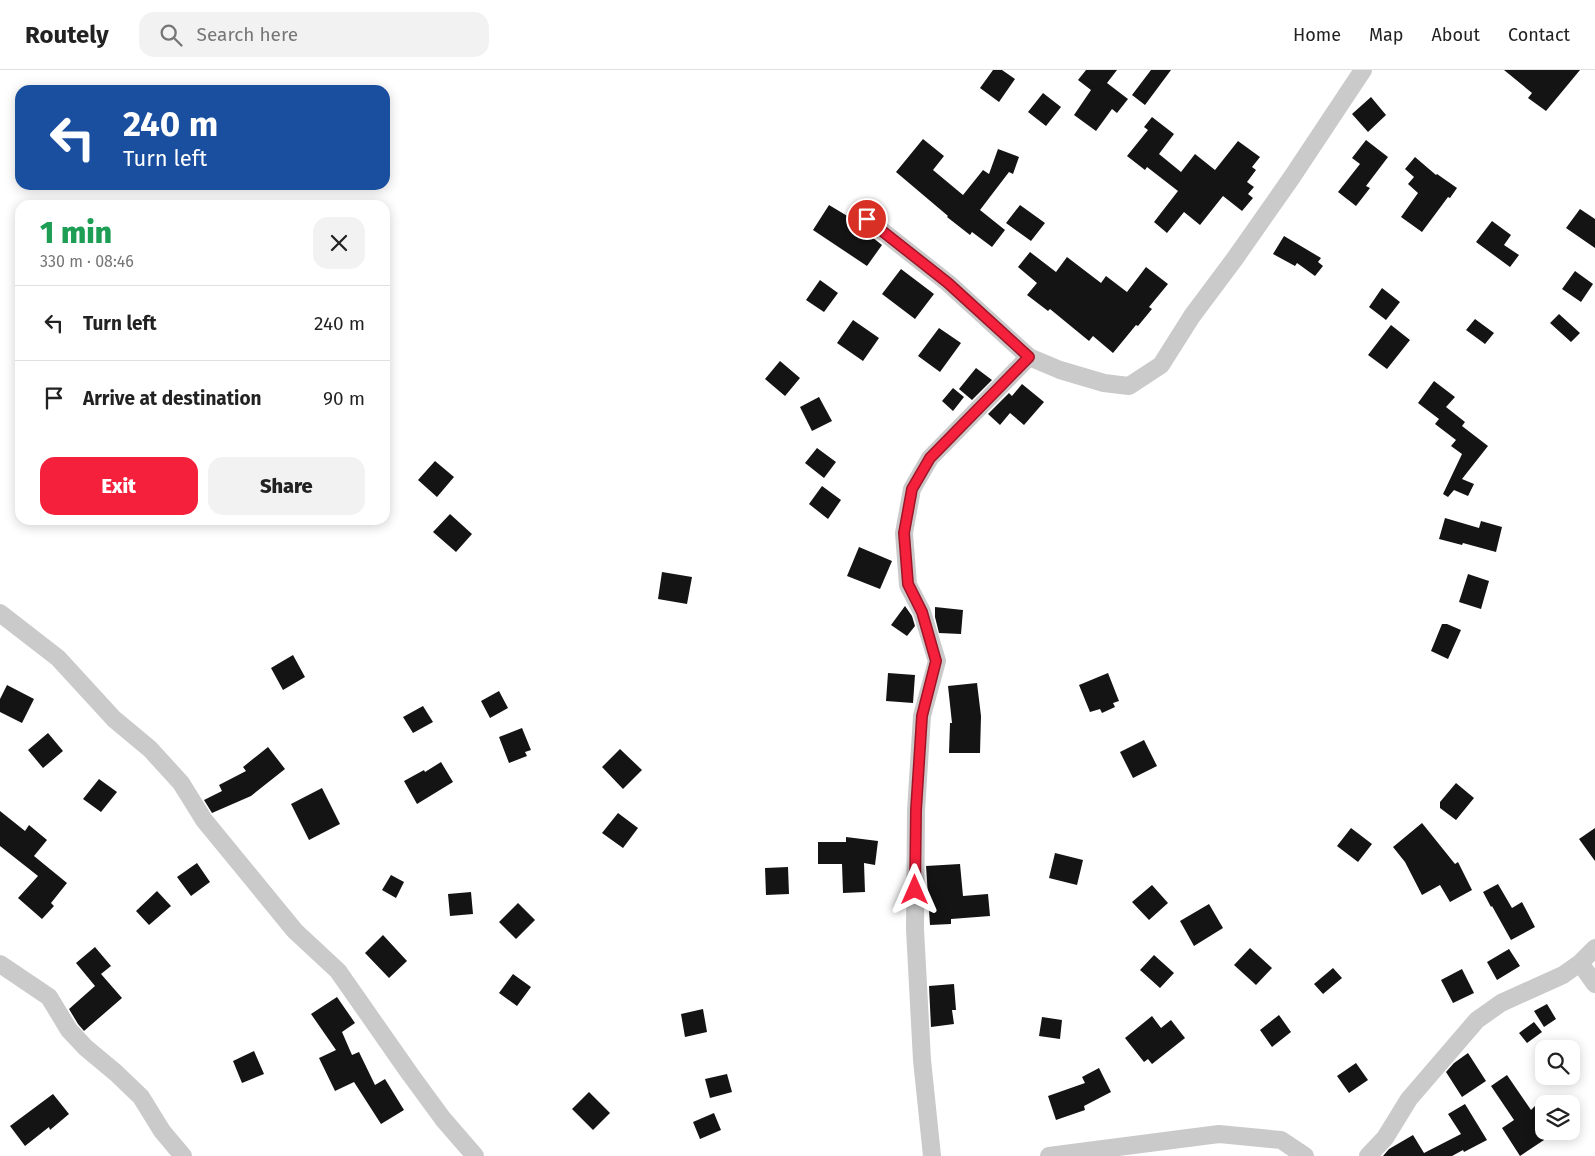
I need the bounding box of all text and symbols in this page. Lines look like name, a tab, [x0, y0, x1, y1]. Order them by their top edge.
search box	[139, 12, 489, 57]
text: Routely	[25, 21, 109, 49]
icon: search	[157, 21, 185, 49]
text: Search here	[197, 23, 298, 46]
text: Home	[1293, 24, 1341, 46]
text: Map	[1369, 24, 1403, 46]
text: About	[1431, 24, 1480, 46]
text: Contact	[1508, 24, 1570, 46]
text: 240 m	[123, 103, 218, 145]
icon: left	[40, 105, 105, 170]
text: Turn left	[123, 145, 207, 172]
pin	[846, 198, 888, 240]
icon: arrive	[853, 205, 881, 233]
text: 1 min	[40, 215, 112, 251]
button: close	[313, 217, 365, 269]
text: 330 m · 08:46	[40, 252, 134, 271]
icon: left	[40, 309, 68, 337]
text: Turn left	[83, 312, 157, 335]
text: 240 m	[314, 312, 365, 335]
icon: arrive	[40, 384, 68, 412]
text: Arrive at destination	[83, 387, 262, 410]
text: 90 m	[323, 387, 365, 410]
button: Exit	[40, 457, 198, 515]
button: Share	[208, 457, 365, 515]
position arrow	[888, 863, 940, 915]
map controls	[1535, 1040, 1580, 1140]
button: search	[1535, 1040, 1580, 1085]
button: layers	[1535, 1095, 1580, 1140]

